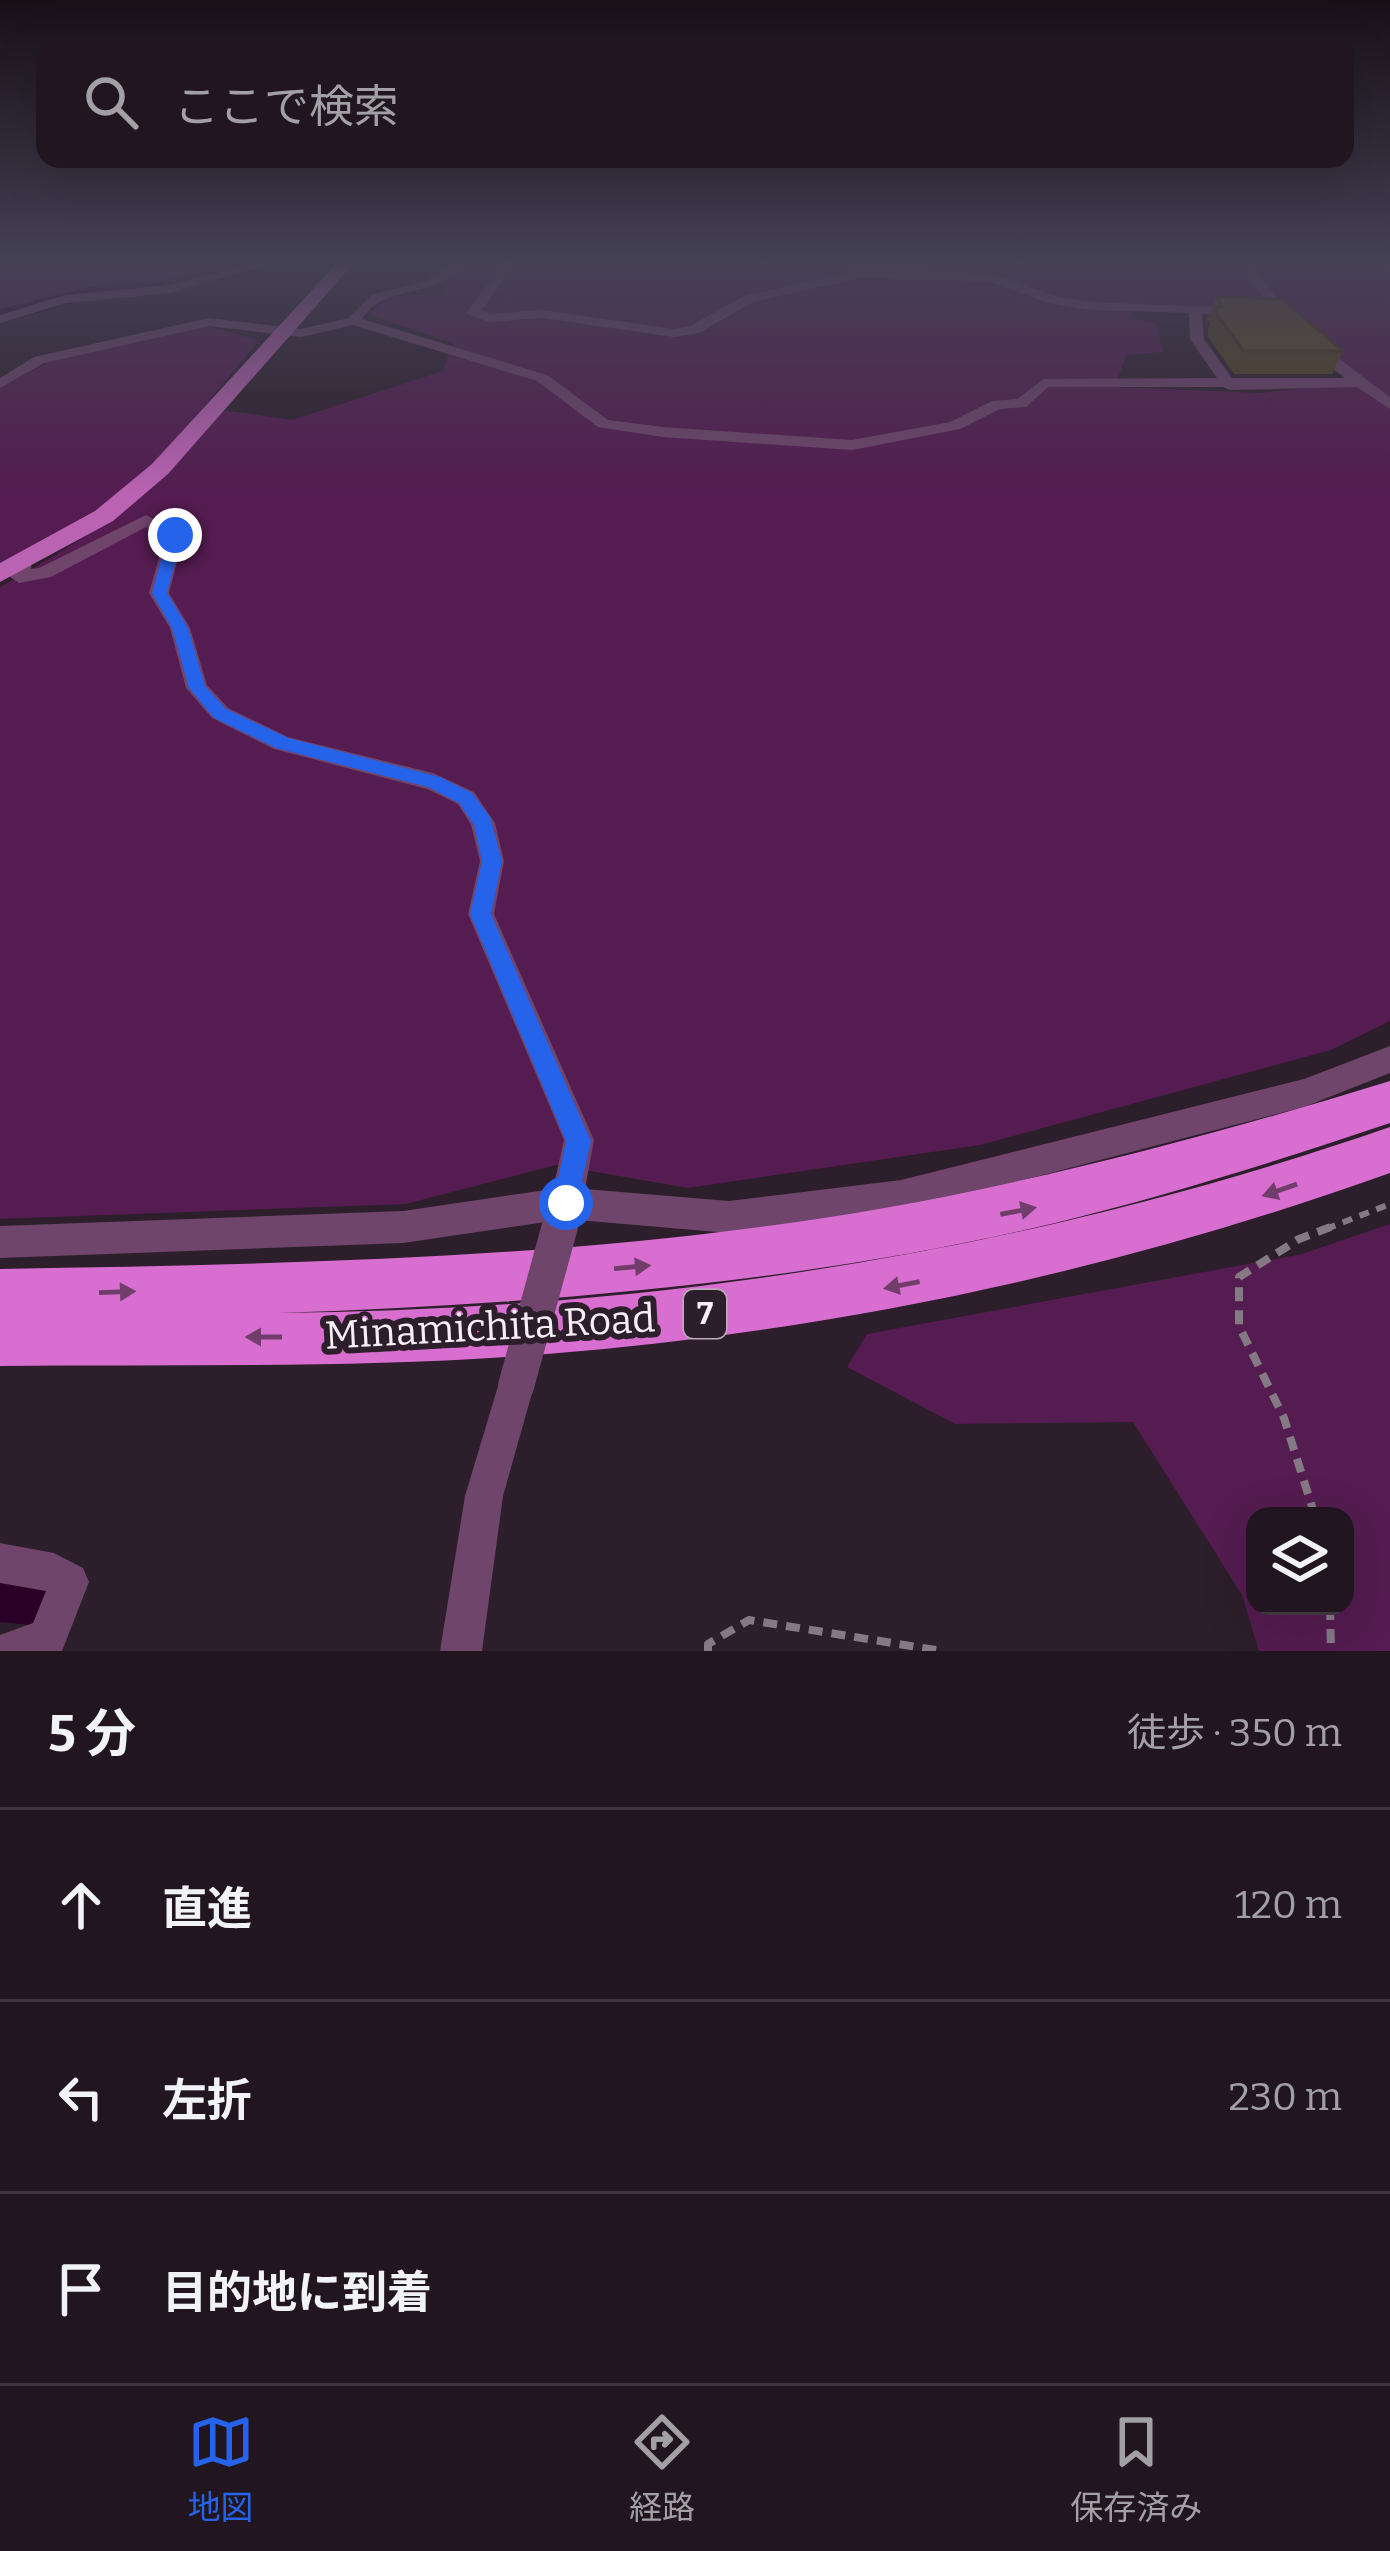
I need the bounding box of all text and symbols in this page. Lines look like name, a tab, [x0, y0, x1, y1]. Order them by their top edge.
search box	[36, 36, 1354, 168]
icon: search	[78, 69, 144, 135]
text: ここで検索	[174, 80, 399, 134]
route end	[148, 508, 202, 562]
route start	[539, 1176, 593, 1230]
one-way arrow	[1262, 1182, 1298, 1200]
one-way arrow	[1000, 1201, 1037, 1220]
one-way arrow	[614, 1257, 651, 1276]
one-way arrow	[883, 1276, 921, 1295]
one-way arrow	[99, 1282, 137, 1301]
road number: 7	[684, 1290, 726, 1338]
street label: Minamichita Road	[324, 1295, 656, 1359]
one-way arrow	[244, 1328, 282, 1347]
map controls	[1246, 1507, 1354, 1615]
button: layers	[1246, 1507, 1354, 1615]
text: 5 分	[48, 1703, 136, 1765]
text: 徒歩 · 350 m	[1127, 1710, 1342, 1756]
icon: ahead	[48, 1872, 114, 1938]
text: 直進	[162, 1882, 252, 1936]
text: 120 m	[1235, 1882, 1342, 1928]
icon: left	[48, 2064, 114, 2130]
text: 左折	[162, 2074, 252, 2128]
text: 230 m	[1229, 2074, 1342, 2120]
icon: arrive	[48, 2256, 114, 2322]
text: 目的地に到着	[162, 2266, 432, 2320]
tab: 地図	[188, 2409, 254, 2529]
tab: 経路	[629, 2409, 695, 2529]
tab: 保存済み	[1070, 2409, 1202, 2529]

